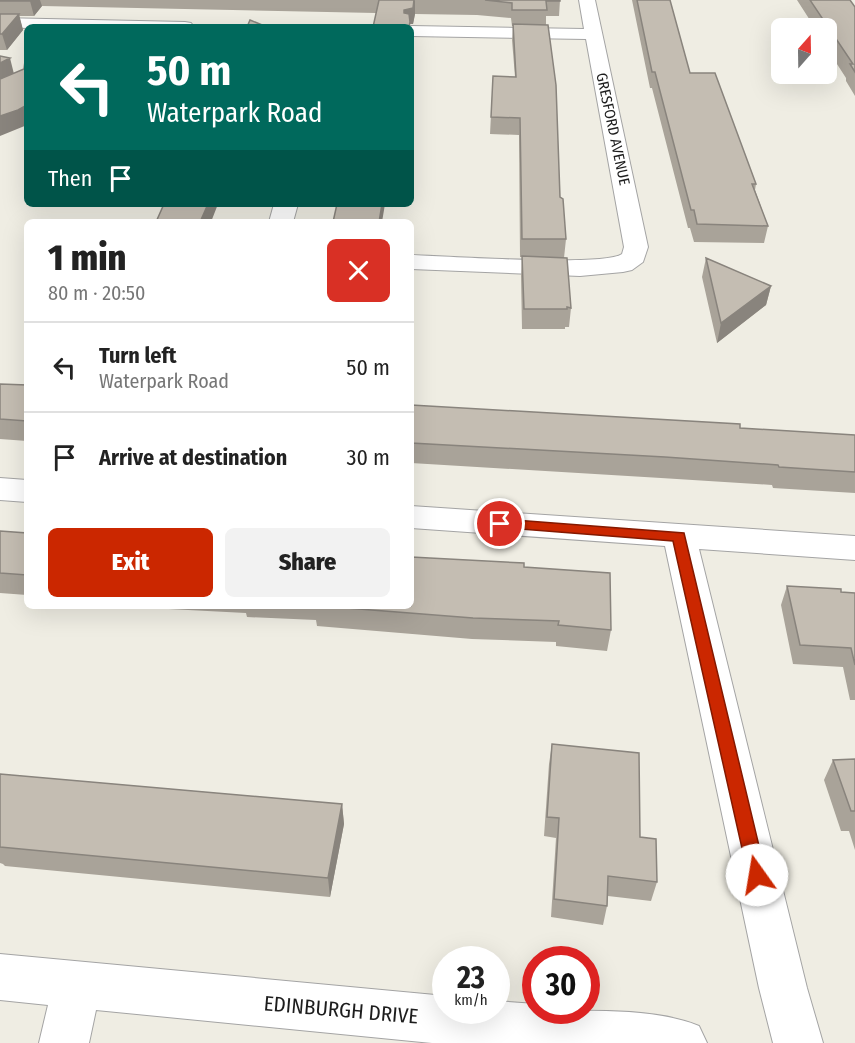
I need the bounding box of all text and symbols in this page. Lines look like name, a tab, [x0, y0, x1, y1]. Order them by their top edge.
north arrow	[771, 18, 837, 84]
map controls	[771, 18, 837, 84]
text: 50 m	[147, 46, 231, 96]
icon: left	[48, 48, 126, 126]
street label: GRESFORD AVENUE	[592, 71, 634, 187]
text: Waterpark Road	[147, 97, 323, 129]
icon: arrive	[104, 162, 137, 195]
text: Then	[48, 165, 92, 192]
text: 1 min	[48, 236, 126, 280]
button: close	[327, 239, 390, 302]
text: 80 m · 20:50	[48, 281, 145, 305]
text: Turn left	[99, 342, 177, 369]
icon: left	[48, 351, 81, 384]
text: 50 m	[346, 354, 390, 381]
text: Waterpark Road	[99, 369, 229, 393]
icon: arrive	[48, 441, 81, 474]
text: Arrive at destination	[99, 444, 287, 471]
text: 30 m	[347, 444, 390, 471]
pin	[474, 498, 525, 549]
icon: arrive	[483, 507, 516, 540]
button: Exit	[48, 528, 213, 597]
button: Share	[225, 528, 390, 597]
position arrow	[725, 843, 789, 907]
speed limit sign: 30	[522, 946, 600, 1024]
text: 23	[457, 960, 485, 996]
street label: EDINBURGH DRIVE	[263, 990, 419, 1030]
text: km/h	[454, 991, 488, 1009]

